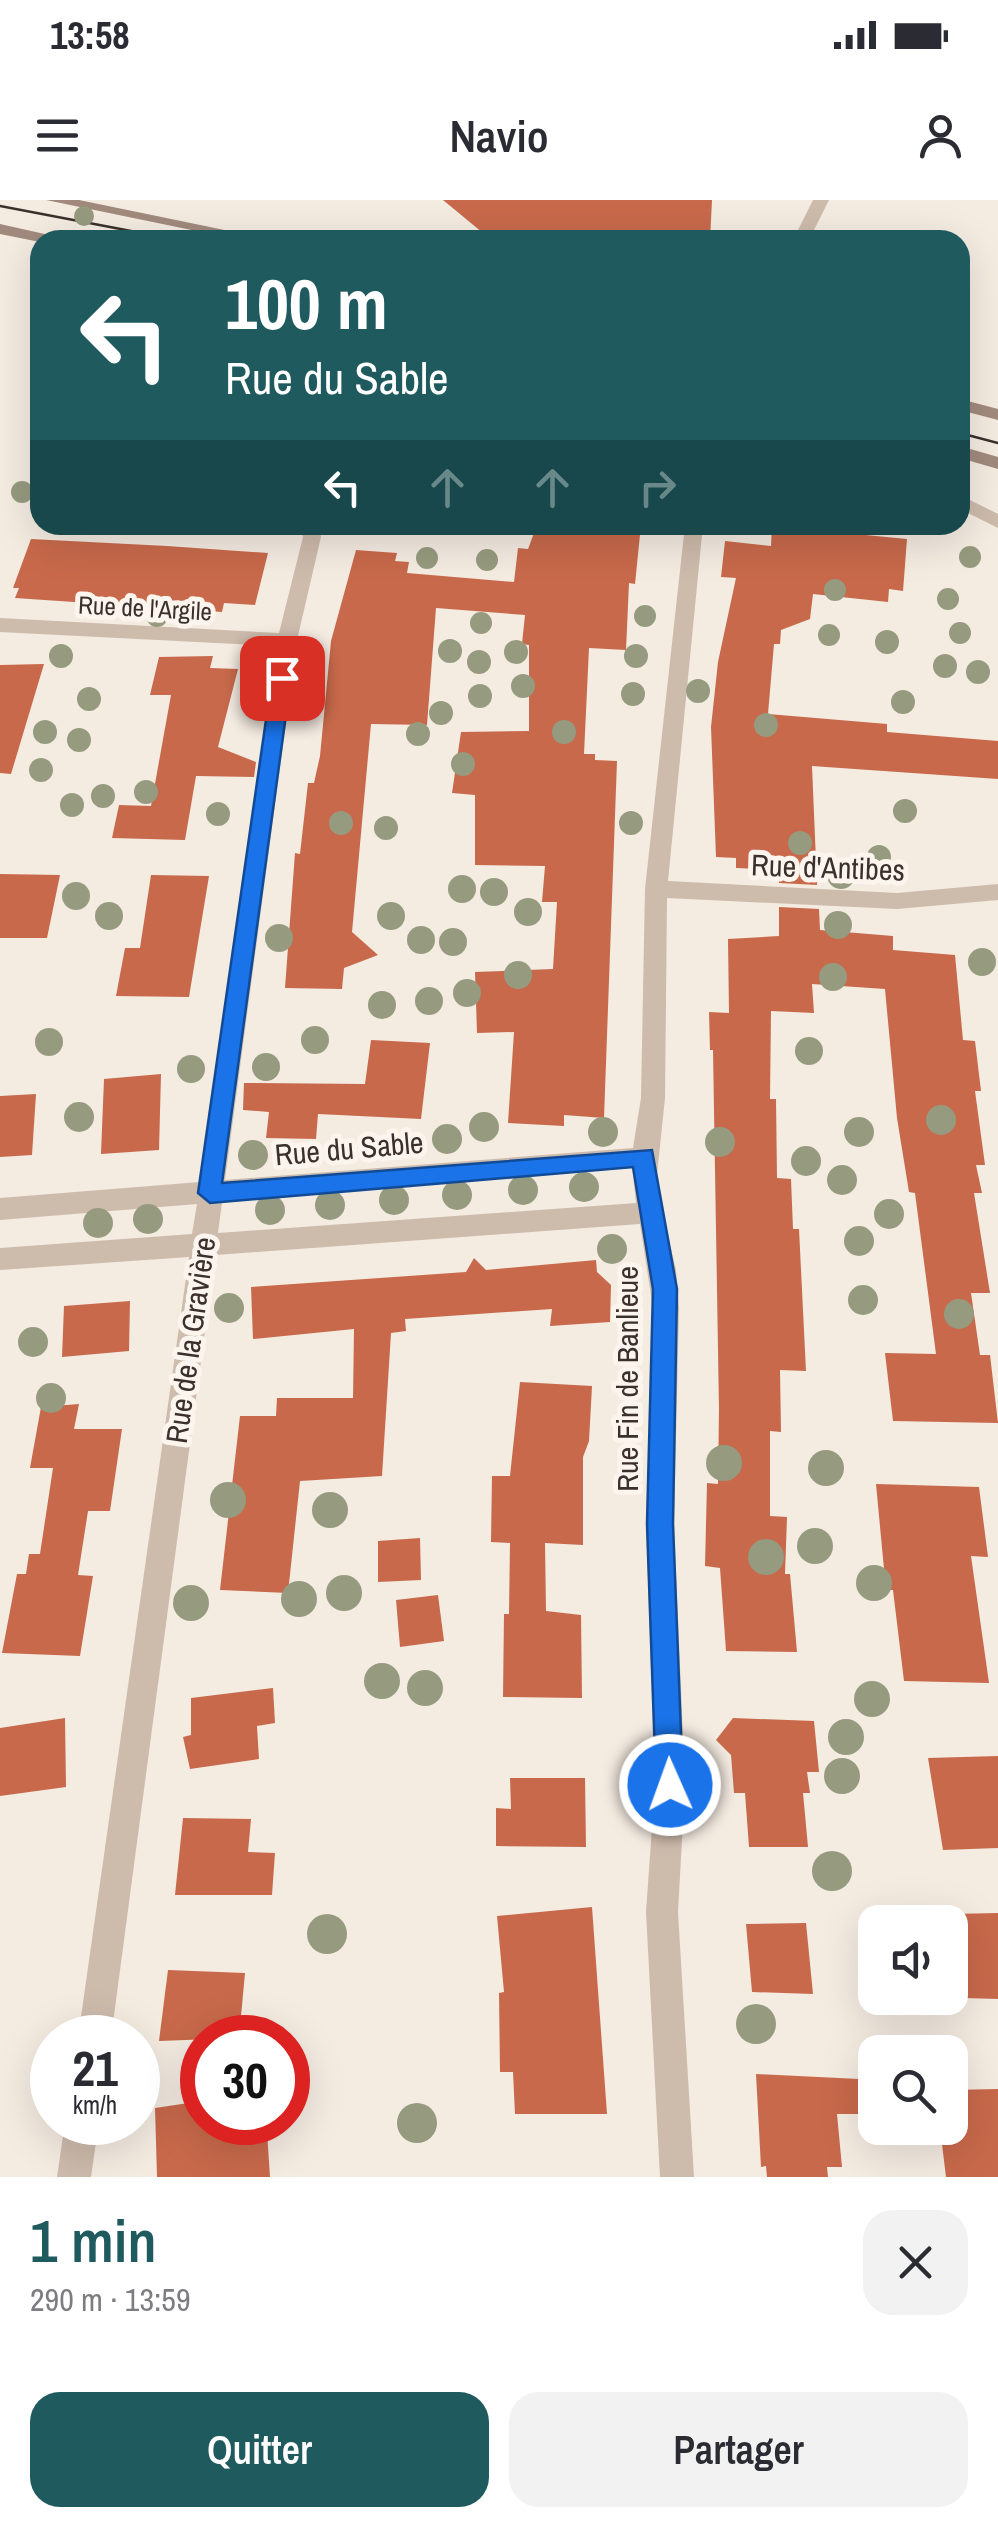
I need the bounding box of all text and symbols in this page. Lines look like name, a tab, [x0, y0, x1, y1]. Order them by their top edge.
text: 13:58	[50, 10, 130, 61]
text: Navio	[449, 105, 549, 166]
icon: menu	[30, 108, 85, 163]
icon: person	[913, 108, 968, 163]
text: 100 m	[225, 257, 388, 351]
icon: left	[60, 270, 190, 400]
text: Rue du Sable	[225, 347, 449, 408]
icon: left	[315, 460, 370, 515]
icon: ahead	[420, 460, 475, 515]
icon: ahead	[525, 460, 580, 515]
icon: right	[630, 460, 685, 515]
street label: Rue de l'Argile	[77, 588, 213, 628]
pin	[240, 636, 325, 721]
icon: arrive	[255, 651, 310, 706]
street label: Rue d'Antibes	[750, 844, 906, 890]
street label: Rue du Sable	[273, 1122, 425, 1174]
street label: Rue de la Gravière	[156, 1234, 224, 1446]
street label: Rue Fin de Banlieue	[607, 1266, 647, 1492]
position arrow	[618, 1733, 722, 1837]
map controls	[858, 1905, 968, 2145]
button: sound	[858, 1905, 968, 2015]
speed limit sign: 30	[180, 2015, 310, 2145]
text: 21	[72, 2034, 118, 2102]
button: search	[858, 2035, 968, 2145]
text: km/h	[73, 2088, 117, 2122]
text: 1 min	[30, 2200, 157, 2281]
button: close	[863, 2210, 968, 2315]
text: 290 m · 13:59	[30, 2278, 190, 2321]
button: Quitter	[30, 2392, 489, 2507]
button: Partager	[509, 2392, 968, 2507]

